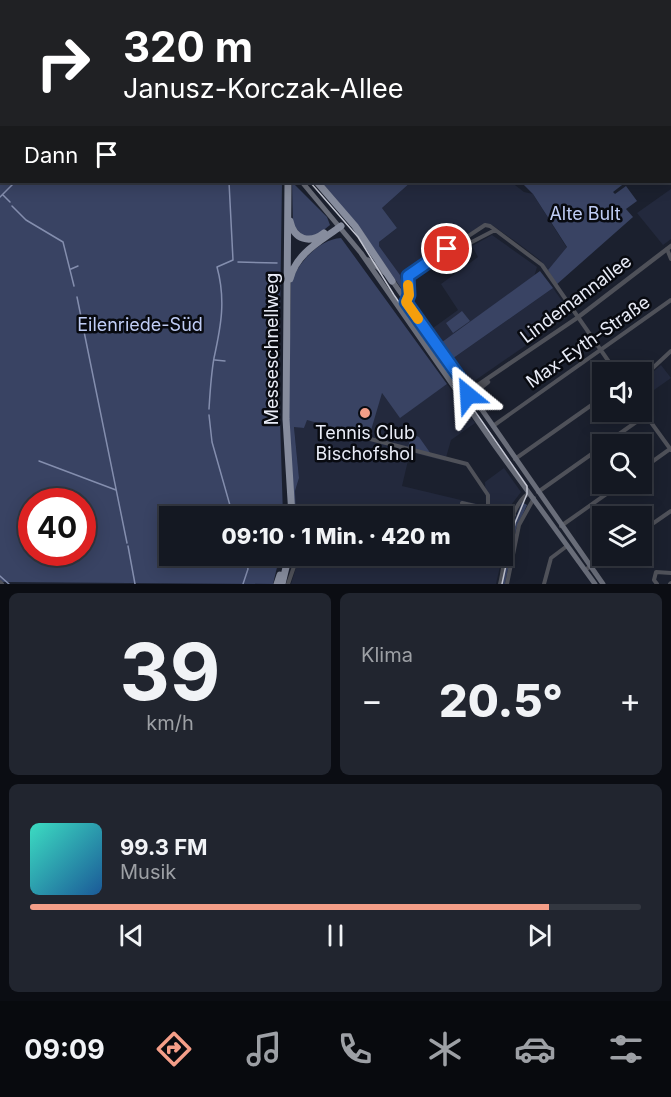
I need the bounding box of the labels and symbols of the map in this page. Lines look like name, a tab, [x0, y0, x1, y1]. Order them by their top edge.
park label: Alte Bult	[549, 203, 621, 224]
pin	[421, 223, 472, 274]
street label: Lindemannallee	[516, 250, 635, 347]
street label: Messeschnellweg	[261, 273, 282, 425]
street label: Max-Eyth-Straße	[522, 291, 654, 392]
park label: Eilenriede-Süd	[77, 314, 203, 335]
position arrow	[436, 363, 500, 427]
marker: Tennis Club Bischofshol	[358, 406, 372, 420]
place label: Tennis Club Bischofshol	[315, 422, 415, 464]
speed limit sign: 40	[18, 488, 96, 566]

